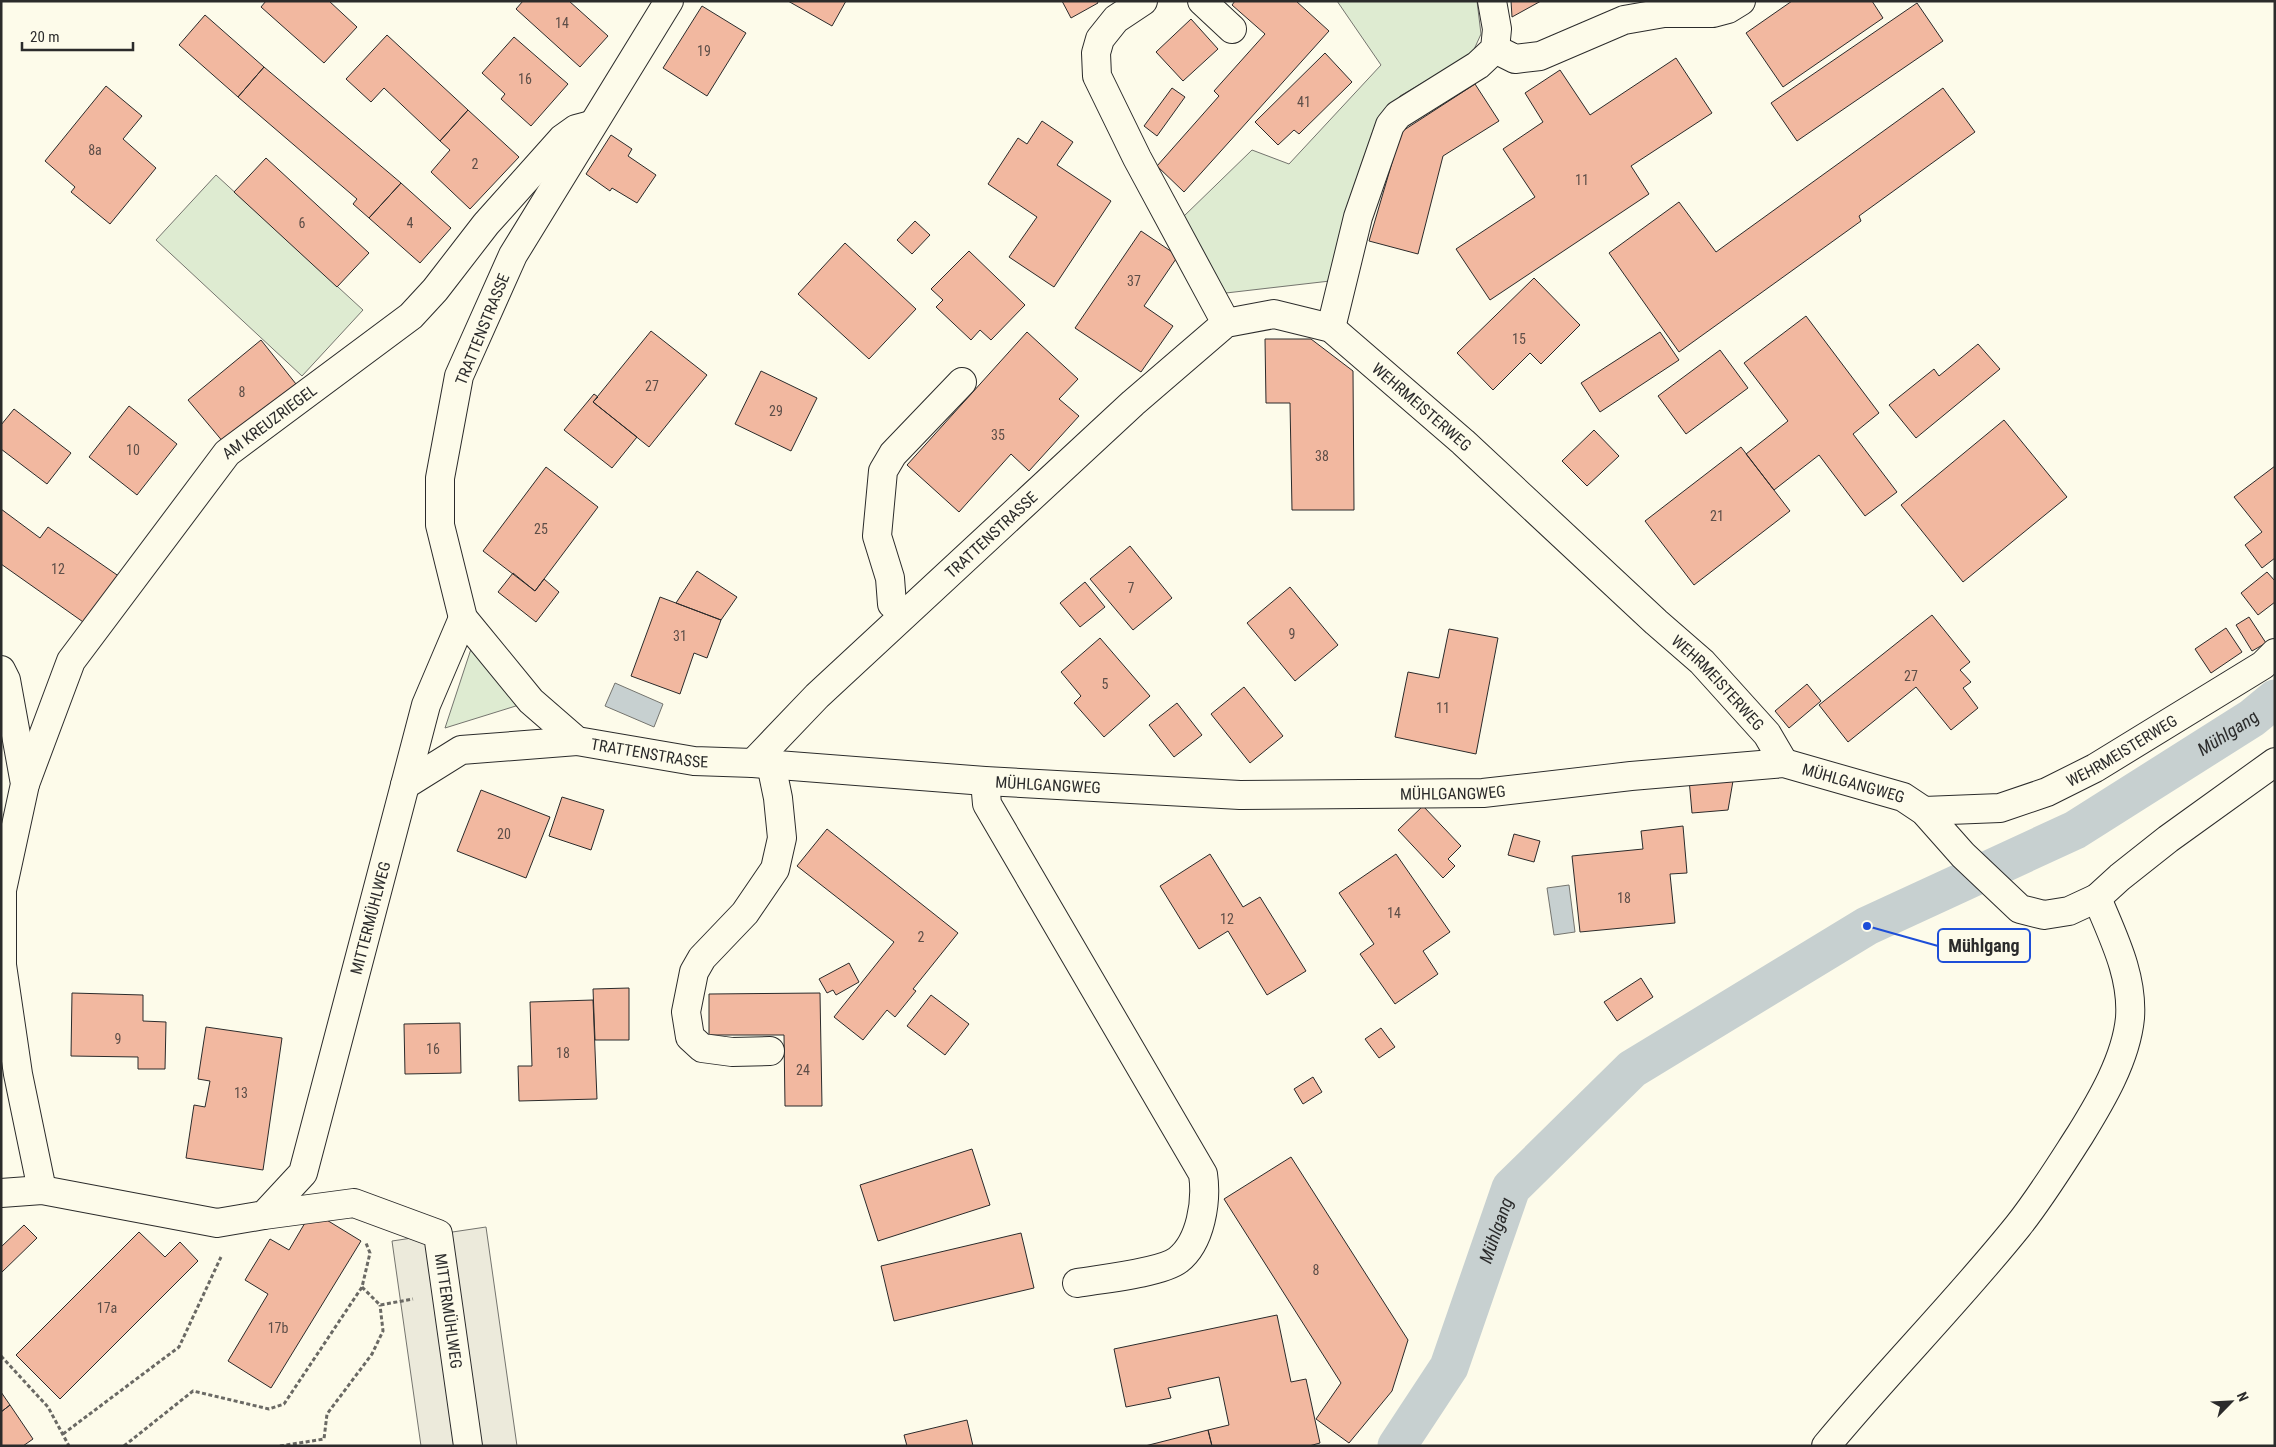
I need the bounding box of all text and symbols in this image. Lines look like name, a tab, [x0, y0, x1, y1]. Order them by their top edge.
house number: 14	[555, 15, 569, 31]
scale bar	[22, 20, 134, 52]
text: 20 m	[30, 28, 60, 46]
house number: 19	[697, 43, 711, 59]
house number: 16	[518, 71, 532, 87]
house number: 41	[1297, 94, 1311, 110]
house number: 8a	[88, 142, 102, 158]
house number: 2	[472, 156, 479, 172]
house number: 11	[1575, 172, 1589, 188]
house number: 6	[299, 215, 306, 231]
house number: 4	[407, 215, 414, 231]
street label: TRATTENSTRASSE	[451, 271, 513, 388]
house number: 37	[1127, 273, 1141, 289]
house number: 15	[1512, 331, 1526, 347]
street label: WEHRMEISTERWEG	[1368, 359, 1475, 455]
house number: 27	[645, 378, 659, 394]
street label: AM KREUZRIEGEL	[219, 380, 321, 463]
house number: 8	[239, 384, 246, 400]
house number: 29	[769, 403, 783, 419]
house number: 35	[991, 427, 1005, 443]
house number: 10	[126, 442, 140, 458]
house number: 38	[1315, 448, 1329, 464]
street label: TRATTENSTRASSE	[941, 488, 1041, 582]
house number: 21	[1710, 508, 1724, 524]
house number: 25	[534, 521, 548, 537]
house number: 12	[51, 561, 65, 577]
house number: 7	[1128, 580, 1135, 596]
house number: 9	[1289, 626, 1295, 642]
house number: 31	[673, 628, 687, 644]
street label: WEHRMEISTERWEG	[1668, 631, 1768, 734]
house number: 27	[1904, 668, 1918, 684]
house number: 5	[1102, 676, 1109, 692]
house number: 11	[1436, 700, 1450, 716]
water label: Mühlgang	[2193, 706, 2263, 760]
street label: WEHRMEISTERWEG	[2063, 711, 2181, 791]
street label: TRATTENSTRASSE	[589, 735, 709, 771]
street label: MÜHLGANGWEG	[1800, 760, 1907, 807]
street label: MÜHLGANGWEG	[995, 773, 1101, 797]
street label: MÜHLGANGWEG	[1400, 781, 1507, 804]
house number: 20	[497, 826, 511, 842]
street label: MITTERMÜHLWEG	[347, 859, 395, 977]
house number: 18	[1617, 890, 1631, 906]
house number: 14	[1387, 905, 1401, 921]
house number: 12	[1220, 911, 1234, 927]
house number: 2	[918, 929, 925, 945]
callout: Mühlgang	[1938, 929, 2030, 962]
text: Mühlgang	[1948, 935, 2020, 956]
house number: 9	[115, 1031, 121, 1047]
house number: 16	[426, 1041, 440, 1057]
house number: 18	[556, 1045, 570, 1061]
house number: 24	[796, 1062, 810, 1078]
house number: 13	[234, 1085, 248, 1101]
water label: Mühlgang	[1475, 1194, 1517, 1266]
street label: MITTERMÜHLWEG	[431, 1252, 466, 1370]
house number: 8	[1313, 1262, 1320, 1278]
house number: 17a	[97, 1300, 117, 1316]
house number: 17b	[268, 1320, 288, 1336]
north arrow	[2206, 1377, 2256, 1427]
text: N	[2234, 1390, 2252, 1404]

